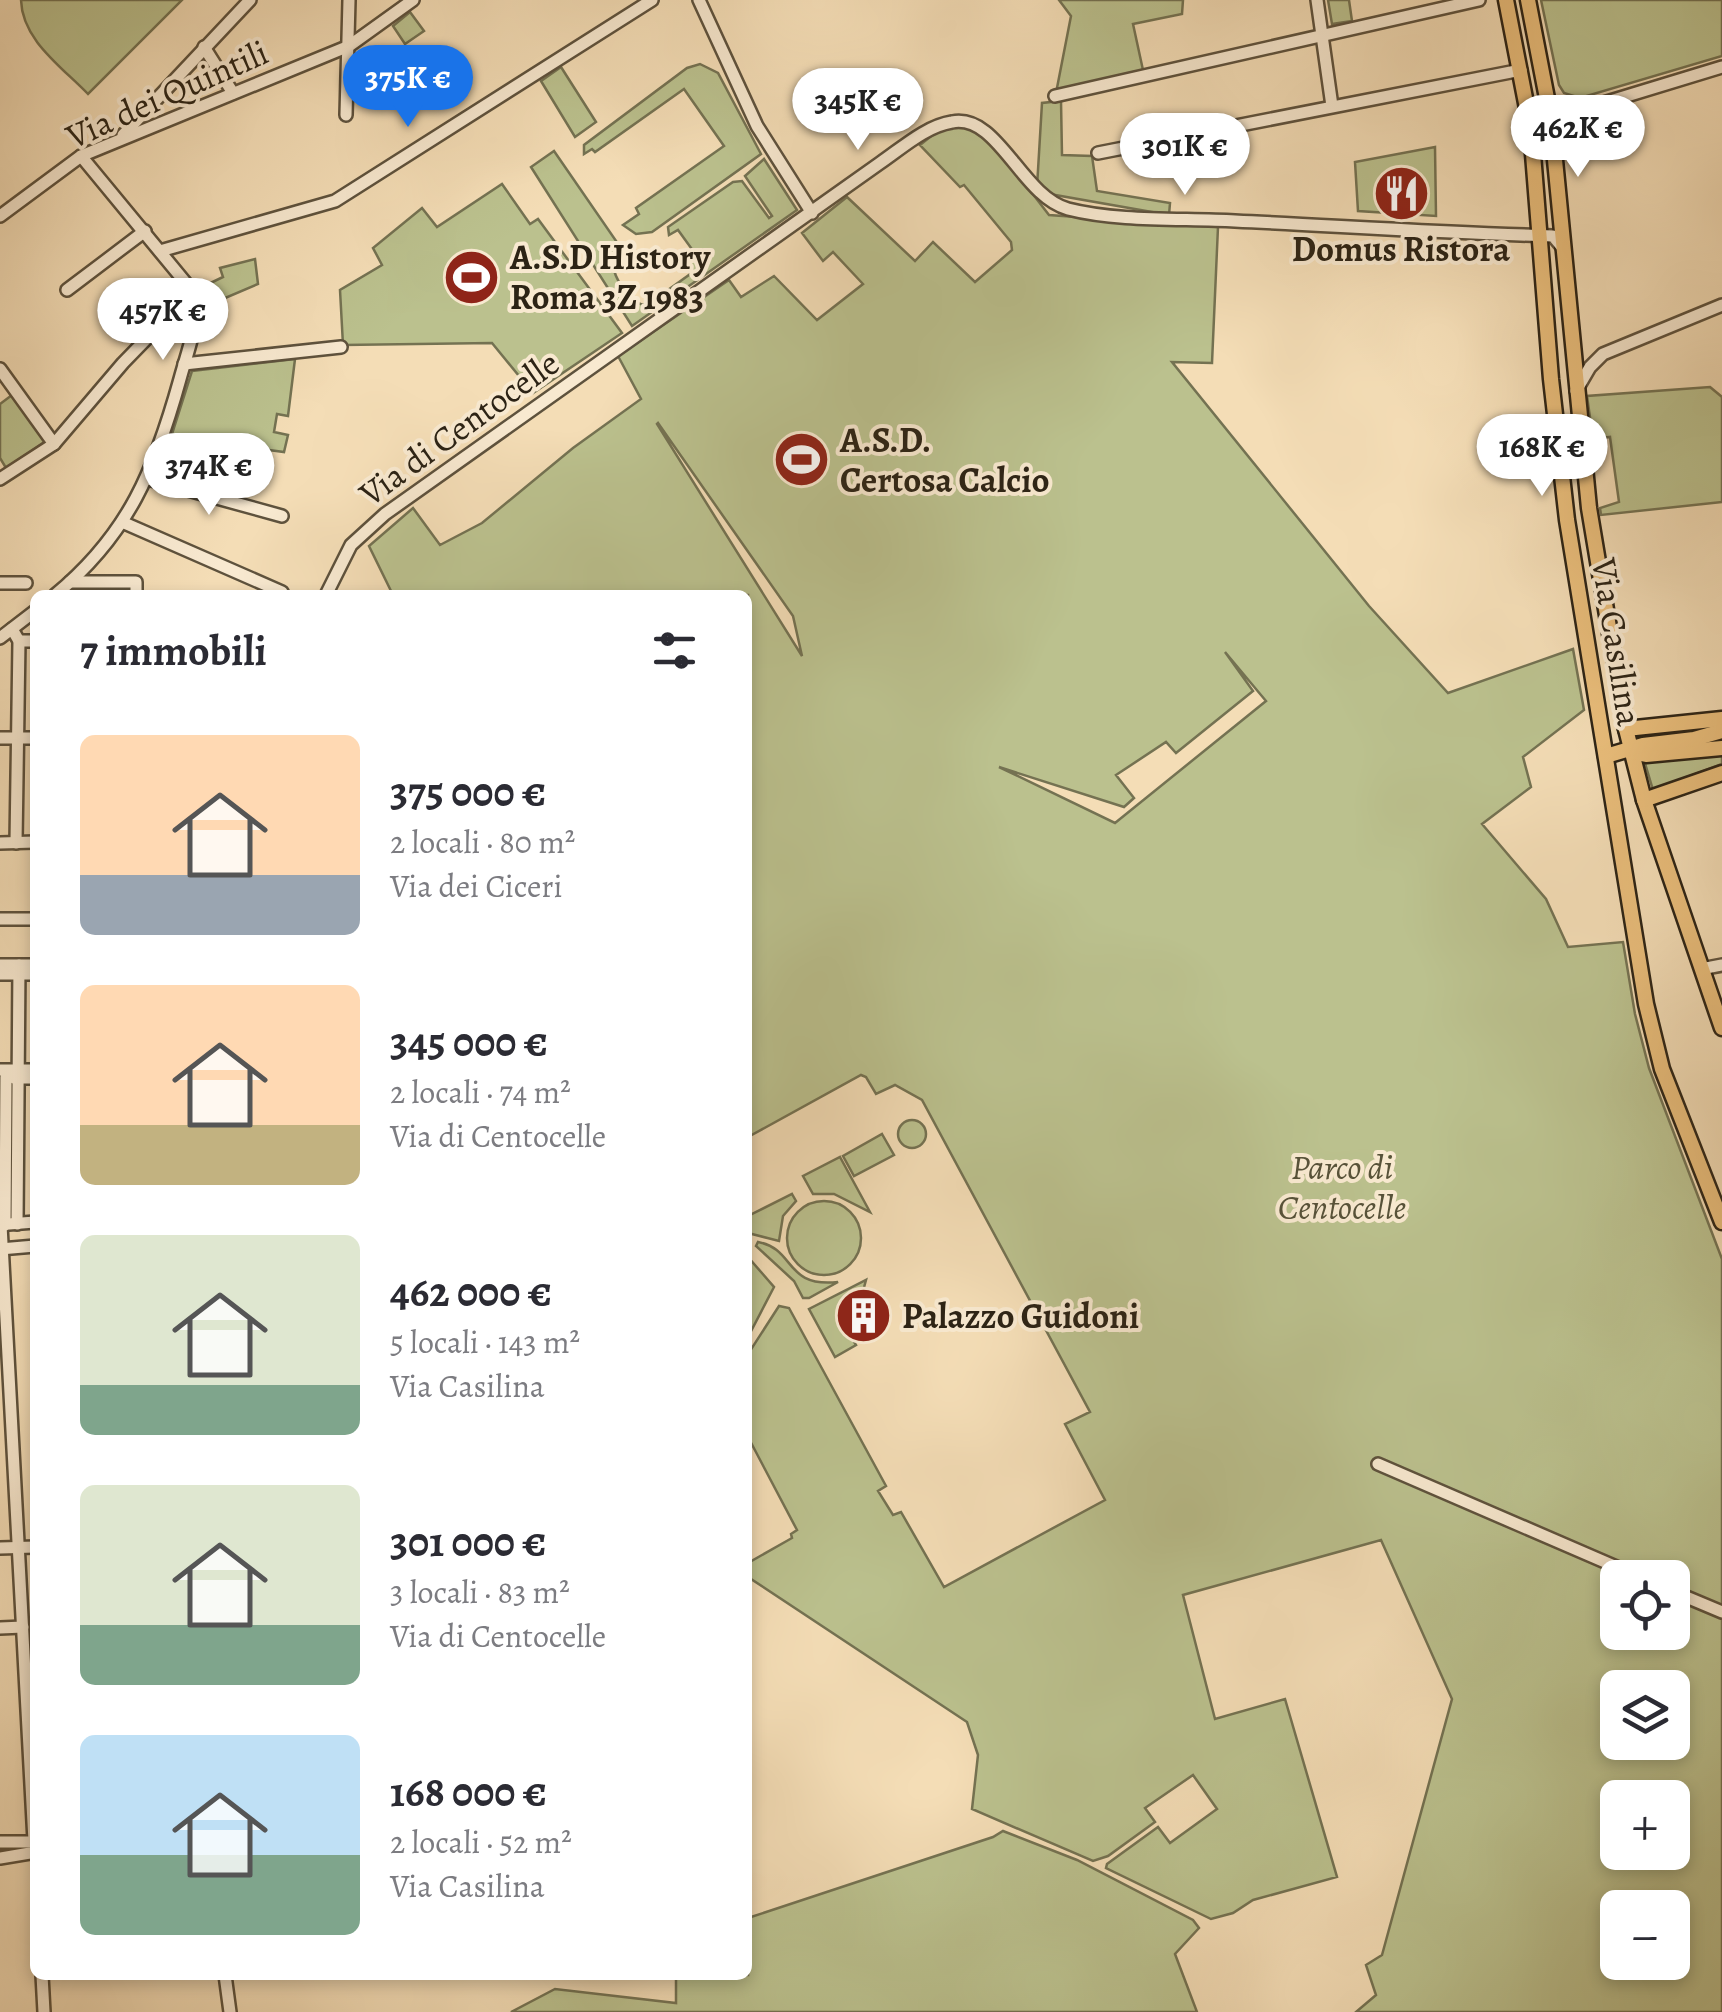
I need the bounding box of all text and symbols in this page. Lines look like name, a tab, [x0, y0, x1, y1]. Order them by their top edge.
street label: Via dei Quintili	[57, 28, 276, 160]
pin: 375K €	[327, 45, 489, 130]
text: 375K €	[365, 55, 451, 99]
pin: 345K €	[777, 68, 939, 153]
text: 345K €	[814, 78, 902, 122]
pin: 462K €	[1497, 95, 1659, 180]
text: 462K €	[1533, 105, 1623, 149]
pin: 301K €	[1104, 113, 1266, 198]
text: 301K €	[1142, 123, 1228, 167]
restaurant icon: Domus Ristora	[1371, 163, 1431, 223]
place label: Domus Ristora	[1292, 225, 1510, 273]
place label: A.S.D History Roma 3Z 1983	[509, 233, 711, 321]
sports icon: A.S.D History Roma 3Z 1983	[441, 247, 501, 307]
pin: 457K €	[82, 278, 244, 363]
text: 457K €	[119, 288, 207, 332]
street label: Via di Centocelle	[348, 339, 569, 518]
pin: 168K €	[1461, 414, 1623, 499]
place label: A.S.D. Certosa Calcio	[839, 416, 1050, 504]
text: 168K €	[1499, 424, 1585, 468]
sports icon: A.S.D. Certosa Calcio	[771, 430, 831, 490]
pin: 374K €	[128, 433, 290, 518]
text: 374K €	[165, 443, 253, 487]
street label: Via Casilina	[1580, 554, 1654, 730]
text: 7 immobili	[80, 622, 267, 679]
icon: filters	[647, 623, 702, 678]
text: 375 000 €	[390, 763, 546, 820]
icon: home	[160, 775, 280, 895]
text: 2 locali · 80 m²	[390, 820, 575, 864]
text: Via dei Ciceri	[390, 864, 563, 908]
text: 345 000 €	[390, 1013, 548, 1070]
icon: home	[160, 1025, 280, 1145]
text: 2 locali · 74 m²	[390, 1070, 571, 1114]
text: Via di Centocelle	[390, 1114, 606, 1158]
park label: Parco di Centocelle	[1278, 1143, 1406, 1231]
text: 462 000 €	[390, 1263, 552, 1320]
icon: home	[160, 1275, 280, 1395]
building icon: Palazzo Guidoni	[833, 1286, 893, 1346]
place label: Palazzo Guidoni	[902, 1292, 1139, 1340]
text: 5 locali · 143 m²	[390, 1320, 580, 1364]
text: Via Casilina	[390, 1364, 545, 1408]
text: 301 000 €	[390, 1513, 546, 1570]
icon: home	[160, 1525, 280, 1645]
map controls	[1600, 1560, 1690, 1980]
button: locate	[1600, 1560, 1690, 1650]
text: 3 locali · 83 m²	[390, 1570, 570, 1614]
text: Via di Centocelle	[390, 1614, 606, 1658]
button: layers	[1600, 1670, 1690, 1760]
text: 168 000 €	[390, 1763, 547, 1820]
icon: home	[160, 1775, 280, 1895]
button: +	[1600, 1780, 1690, 1870]
text: 2 locali · 52 m²	[390, 1820, 572, 1864]
text: Via Casilina	[390, 1864, 545, 1908]
button: −	[1600, 1890, 1690, 1980]

